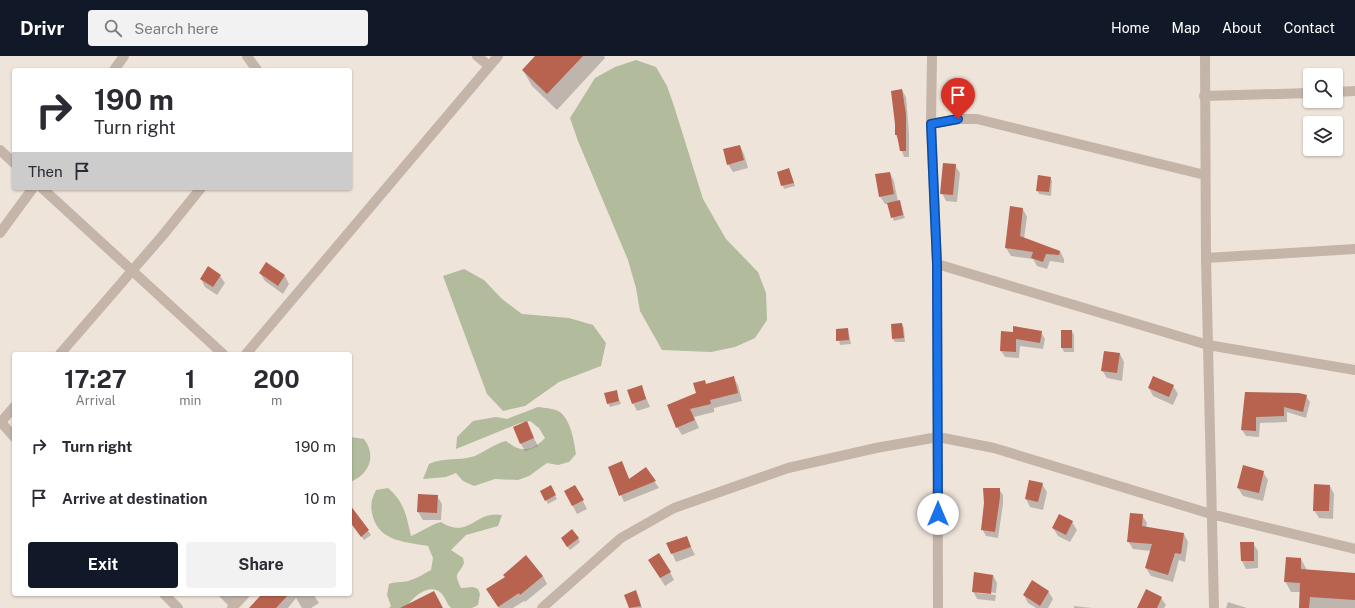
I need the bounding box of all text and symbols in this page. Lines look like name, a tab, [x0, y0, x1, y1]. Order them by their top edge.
search box	[88, 10, 368, 46]
text: Drivr	[20, 17, 64, 39]
icon: search	[102, 17, 124, 39]
text: Search here	[134, 20, 219, 37]
text: Home	[1111, 20, 1150, 36]
text: Map	[1172, 20, 1200, 36]
text: About	[1222, 20, 1262, 36]
text: Contact	[1284, 20, 1335, 36]
map controls	[1303, 68, 1343, 156]
button: search	[1303, 68, 1343, 108]
pin	[941, 78, 975, 119]
text: 190 m	[94, 83, 174, 116]
icon: right	[28, 84, 80, 136]
icon: arrive	[947, 84, 969, 106]
button: layers	[1303, 116, 1343, 156]
text: Turn right	[94, 117, 176, 138]
icon: arrive	[71, 160, 93, 182]
text: Then	[28, 163, 63, 180]
text: 17:27	[64, 365, 127, 393]
text: 1	[185, 365, 195, 393]
text: 200	[254, 365, 300, 393]
text: Arrival	[76, 393, 116, 408]
text: min	[179, 393, 201, 408]
text: m	[271, 393, 282, 408]
icon: right	[28, 435, 50, 457]
text: Turn right	[62, 438, 132, 455]
text: 190 m	[295, 438, 336, 455]
icon: arrive	[28, 487, 50, 509]
text: Arrive at destination	[62, 490, 207, 507]
text: 10 m	[304, 490, 336, 507]
position arrow	[917, 493, 959, 535]
button: Exit	[28, 542, 178, 588]
button: Share	[186, 542, 336, 588]

